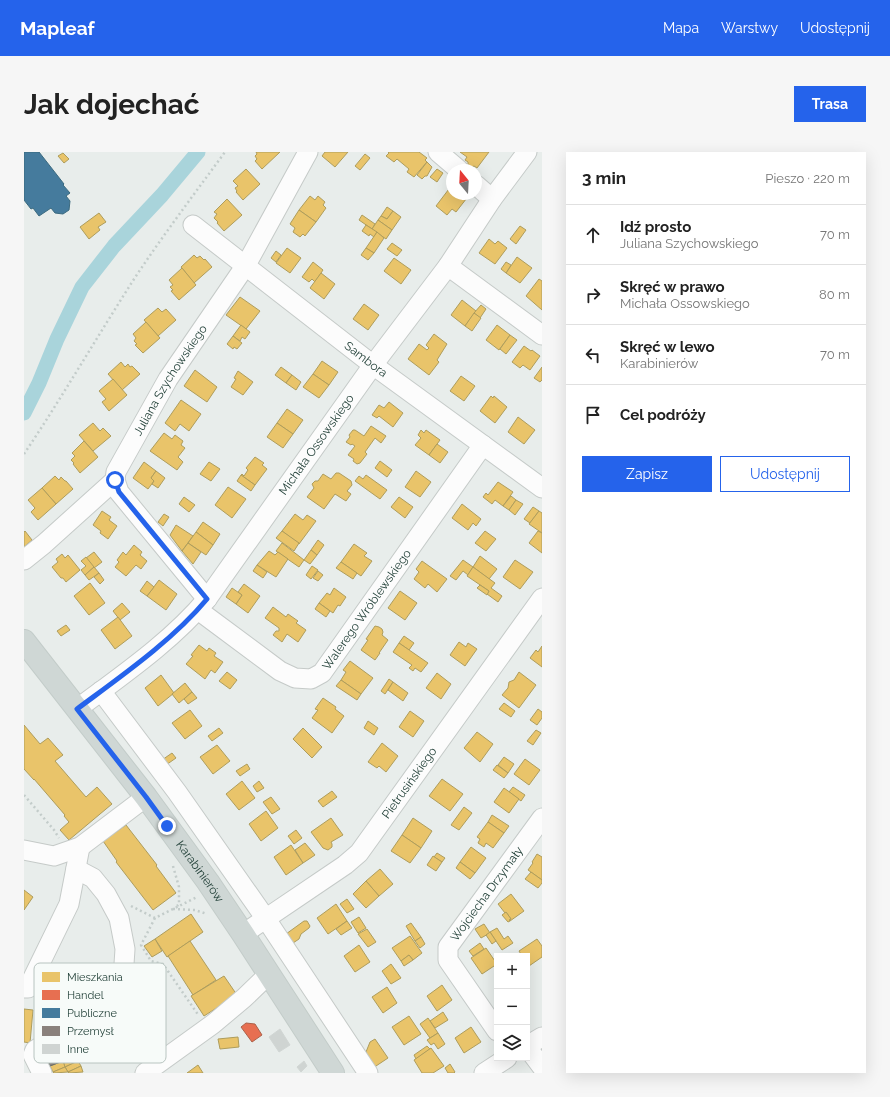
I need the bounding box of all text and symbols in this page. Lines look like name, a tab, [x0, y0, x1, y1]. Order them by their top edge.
text: Mapleaf	[20, 17, 95, 39]
text: Mapa	[663, 20, 699, 36]
text: Warstwy	[721, 20, 778, 36]
text: Udostępnij	[800, 20, 870, 36]
button: Trasa	[794, 86, 866, 122]
text: Jak dojechać	[24, 88, 200, 121]
north arrow	[446, 164, 482, 200]
text: 3 min	[582, 168, 626, 188]
text: Pieszo · 220 m	[765, 171, 850, 186]
text: Idź prosto	[620, 218, 691, 236]
icon: ahead	[582, 224, 604, 246]
text: 70 m	[820, 227, 850, 242]
text: Juliana Szychowskiego	[620, 236, 758, 251]
text: Skręć w prawo	[620, 278, 725, 296]
icon: right	[582, 284, 604, 306]
text: 80 m	[819, 287, 850, 302]
text: Michała Ossowskiego	[620, 296, 750, 311]
street label: Juliana Szychowskiego	[131, 322, 210, 438]
text: Skręć w lewo	[620, 338, 715, 356]
street label: Sambora	[342, 339, 390, 380]
icon: left	[582, 344, 604, 366]
text: 70 m	[820, 347, 850, 362]
text: Karabinierów	[620, 356, 698, 371]
street label: Michała Ossowskiego	[276, 392, 357, 498]
icon: arrive	[582, 404, 604, 426]
text: Cel podróży	[620, 406, 706, 424]
button: Zapisz	[582, 456, 712, 492]
button: Udostępnij	[720, 456, 850, 492]
route start	[106, 471, 124, 489]
street label: Walerego Wróblewskiego	[320, 547, 414, 672]
street label: Pietrusińskiego	[379, 744, 440, 821]
route end	[158, 817, 176, 835]
street label: Karabinierów	[173, 838, 227, 905]
street label: Wojciecha Drzymały	[448, 843, 526, 944]
map controls	[494, 953, 530, 1061]
button: +	[494, 953, 530, 989]
legend	[34, 963, 166, 1063]
text: Mieszkania	[67, 971, 123, 984]
text: Handel	[67, 989, 104, 1002]
button: −	[494, 989, 530, 1025]
text: Publiczne	[67, 1007, 117, 1020]
text: Przemysł	[67, 1025, 115, 1038]
button: layers	[494, 1025, 530, 1061]
text: Inne	[67, 1043, 90, 1056]

